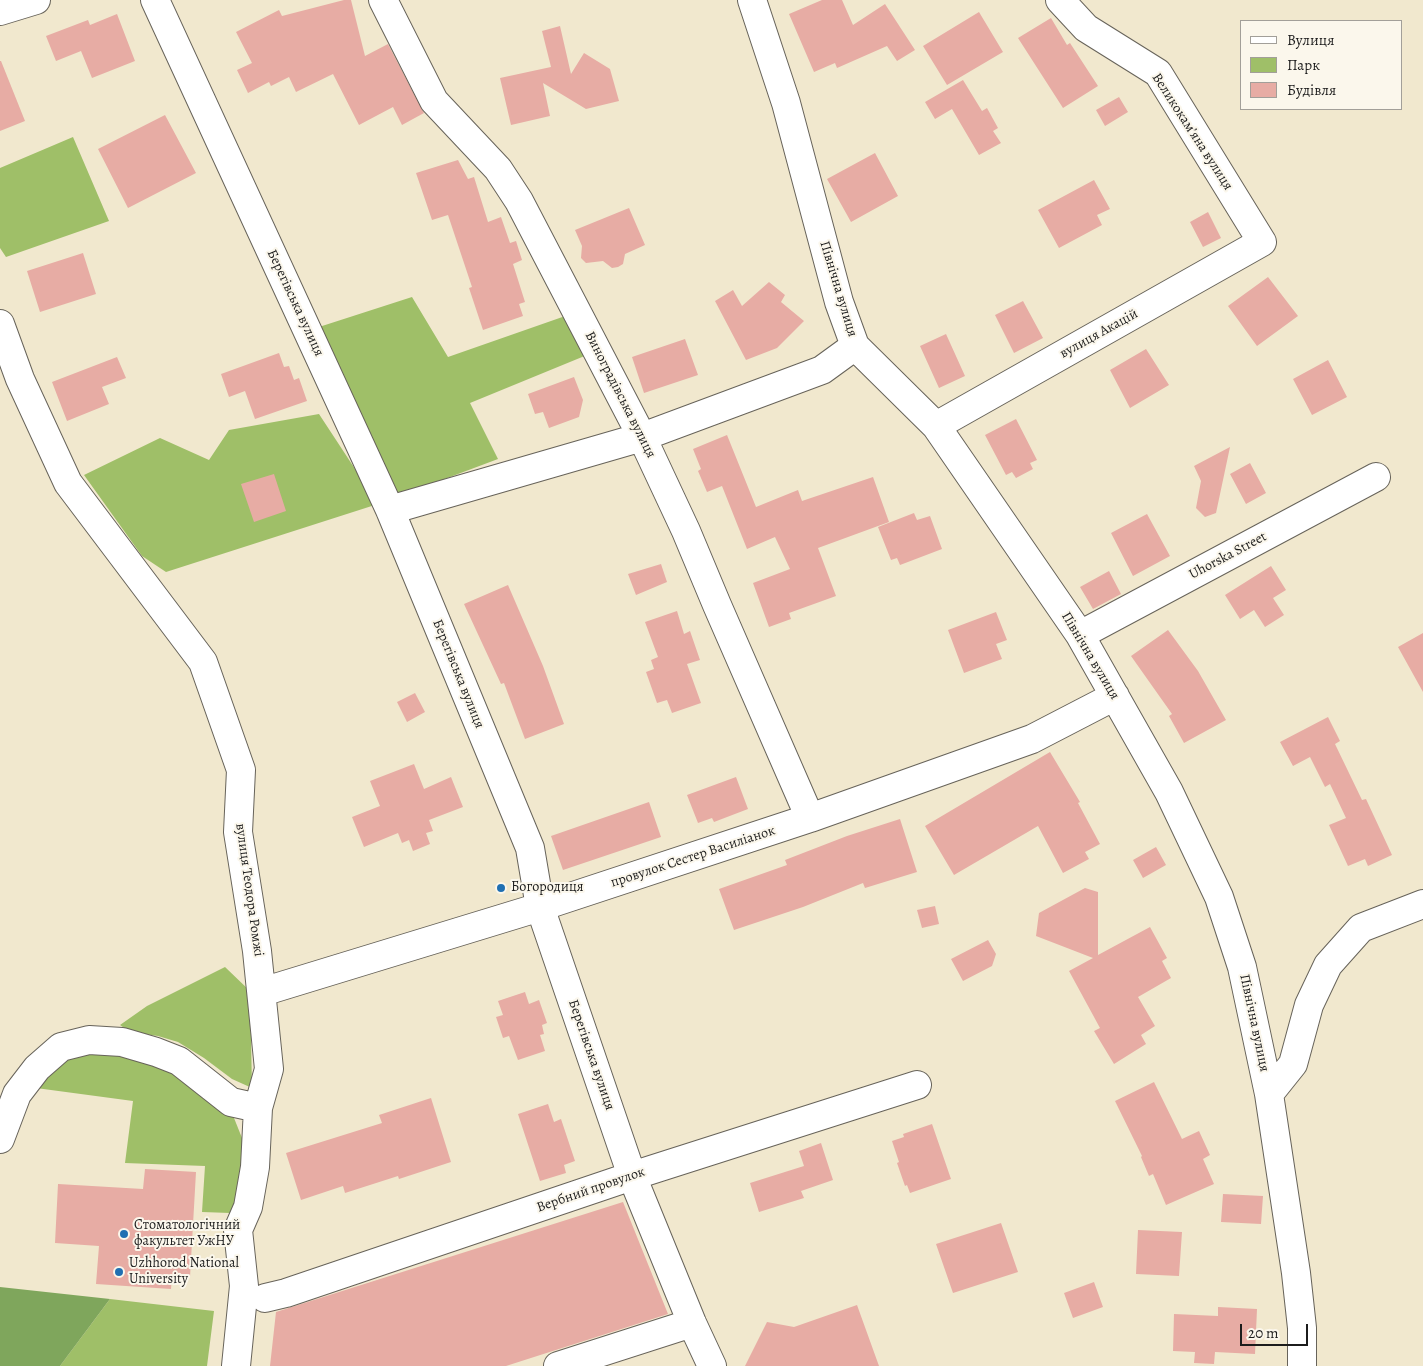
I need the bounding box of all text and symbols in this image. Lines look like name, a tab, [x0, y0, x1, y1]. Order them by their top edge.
legend	[1240, 20, 1403, 110]
text: Вулиця	[1287, 30, 1334, 50]
text: Парк	[1287, 55, 1320, 75]
street label: Великокамʼяна вулиця	[1148, 70, 1236, 194]
text: Будівля	[1287, 80, 1336, 100]
street label: Північна вулиця	[815, 239, 861, 339]
street label: Берегівська вулиця	[263, 247, 327, 359]
street label: вулиця Акацій	[1057, 306, 1141, 362]
street label: Виноградівська вулиця	[581, 329, 659, 461]
street label: Uhorska Street	[1186, 529, 1270, 583]
street label: Північна вулиця	[1057, 609, 1123, 703]
street label: Берегівська вулиця	[428, 617, 488, 731]
street label: вулиця Теодора Ромжі	[231, 822, 267, 958]
street label: провулок Сестер Василіанок	[609, 822, 777, 892]
place label: Богородиця	[511, 880, 583, 896]
marker: Богородиця	[495, 882, 507, 894]
street label: Північна вулиця	[1235, 973, 1273, 1073]
street label: Берегівська вулиця	[564, 997, 618, 1113]
street label: Вербний провулок	[535, 1164, 647, 1216]
place label: Стоматологічний факультет УжНУ	[134, 1218, 240, 1250]
marker: Стоматологічний факультет УжНУ	[118, 1228, 130, 1240]
place label: Uzhhorod National University	[129, 1256, 239, 1288]
marker: Uzhhorod National University	[113, 1266, 125, 1278]
scale bar	[1243, 1314, 1310, 1346]
text: 20 m	[1248, 1323, 1279, 1343]

